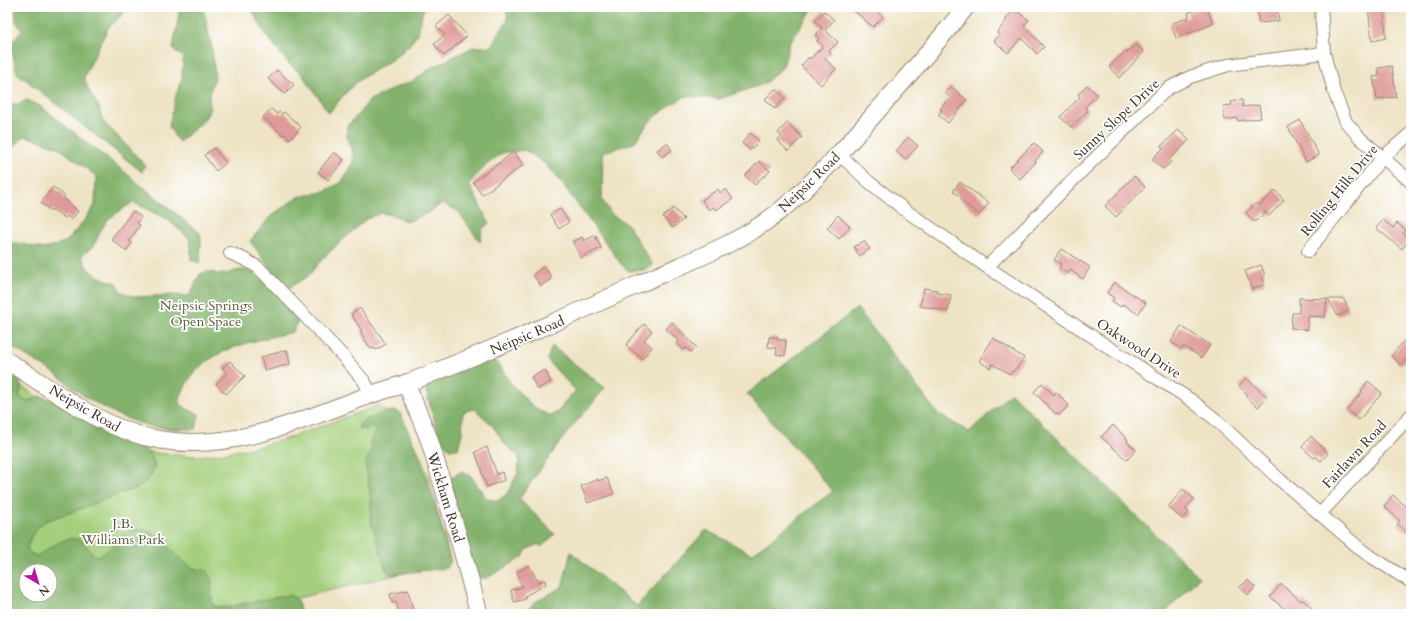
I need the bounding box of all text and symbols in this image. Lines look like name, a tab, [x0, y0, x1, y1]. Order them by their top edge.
street label: Sunny Slope Drive	[1069, 74, 1164, 164]
street label: Rolling Hills Drive	[1296, 140, 1382, 240]
street label: Neipsic Road	[774, 148, 845, 217]
park label: Neipsic Springs Open Space	[160, 296, 253, 331]
street label: Neipsic Road	[487, 311, 568, 360]
street label: Oakwood Drive	[1093, 314, 1185, 383]
street label: Neipsic Road	[46, 380, 124, 437]
street label: Fairlawn Road	[1318, 416, 1391, 492]
street label: Wickham Road	[422, 449, 468, 545]
park label: J.B. Williams Park	[80, 514, 165, 549]
north arrow	[18, 563, 58, 603]
text: N	[35, 582, 52, 600]

